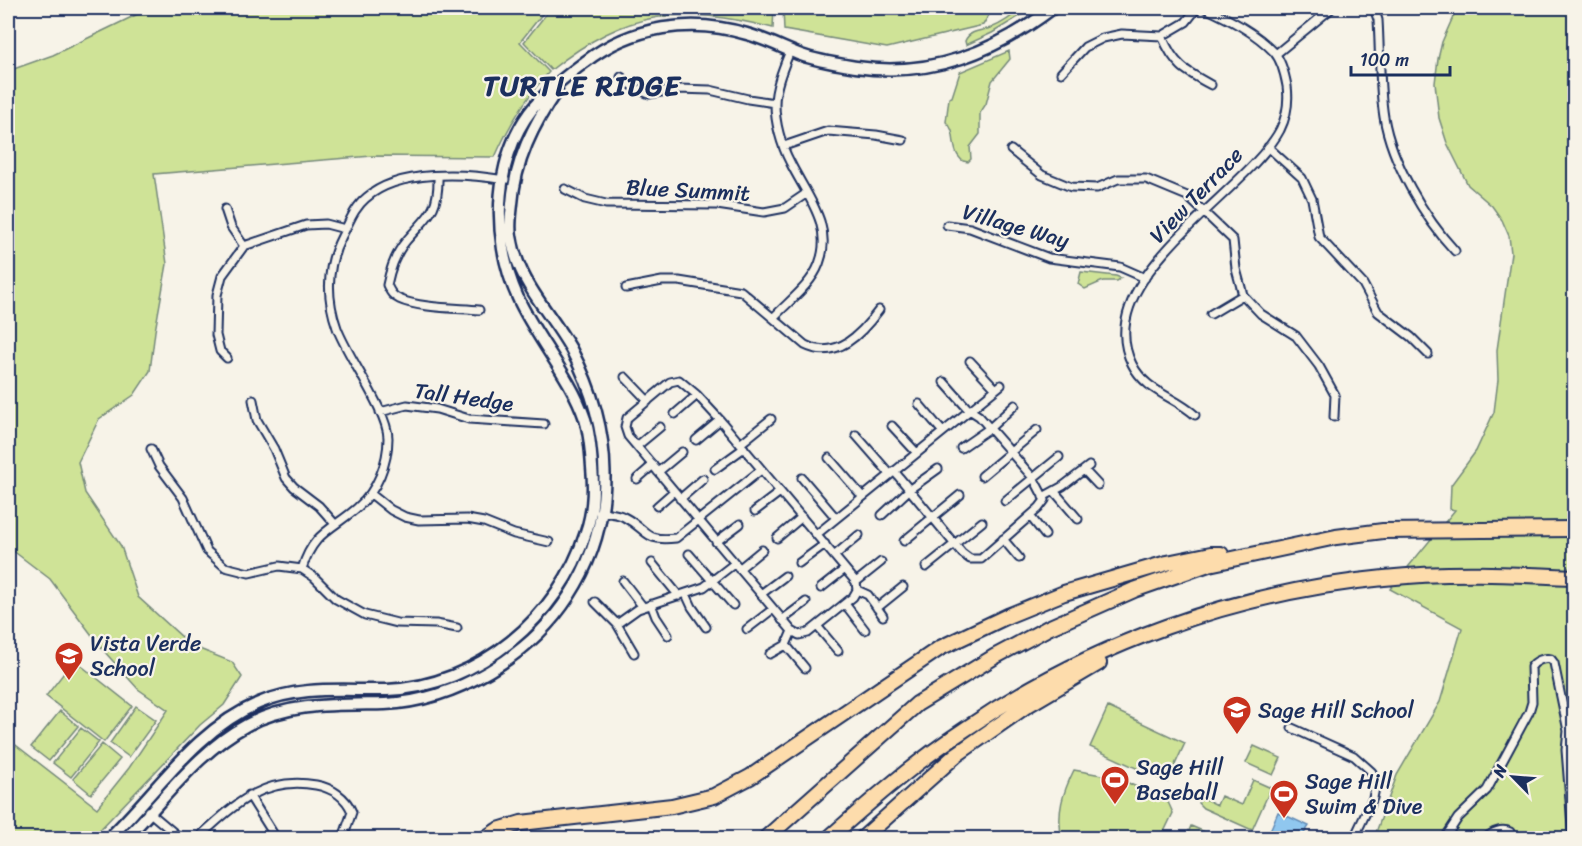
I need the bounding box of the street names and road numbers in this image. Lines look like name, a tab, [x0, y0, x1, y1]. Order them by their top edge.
street label: View Terrace	[1139, 137, 1253, 253]
street label: Blue Summit	[625, 167, 751, 213]
street label: Village Way	[958, 192, 1075, 260]
street label: Tall Hedge	[412, 371, 516, 423]

